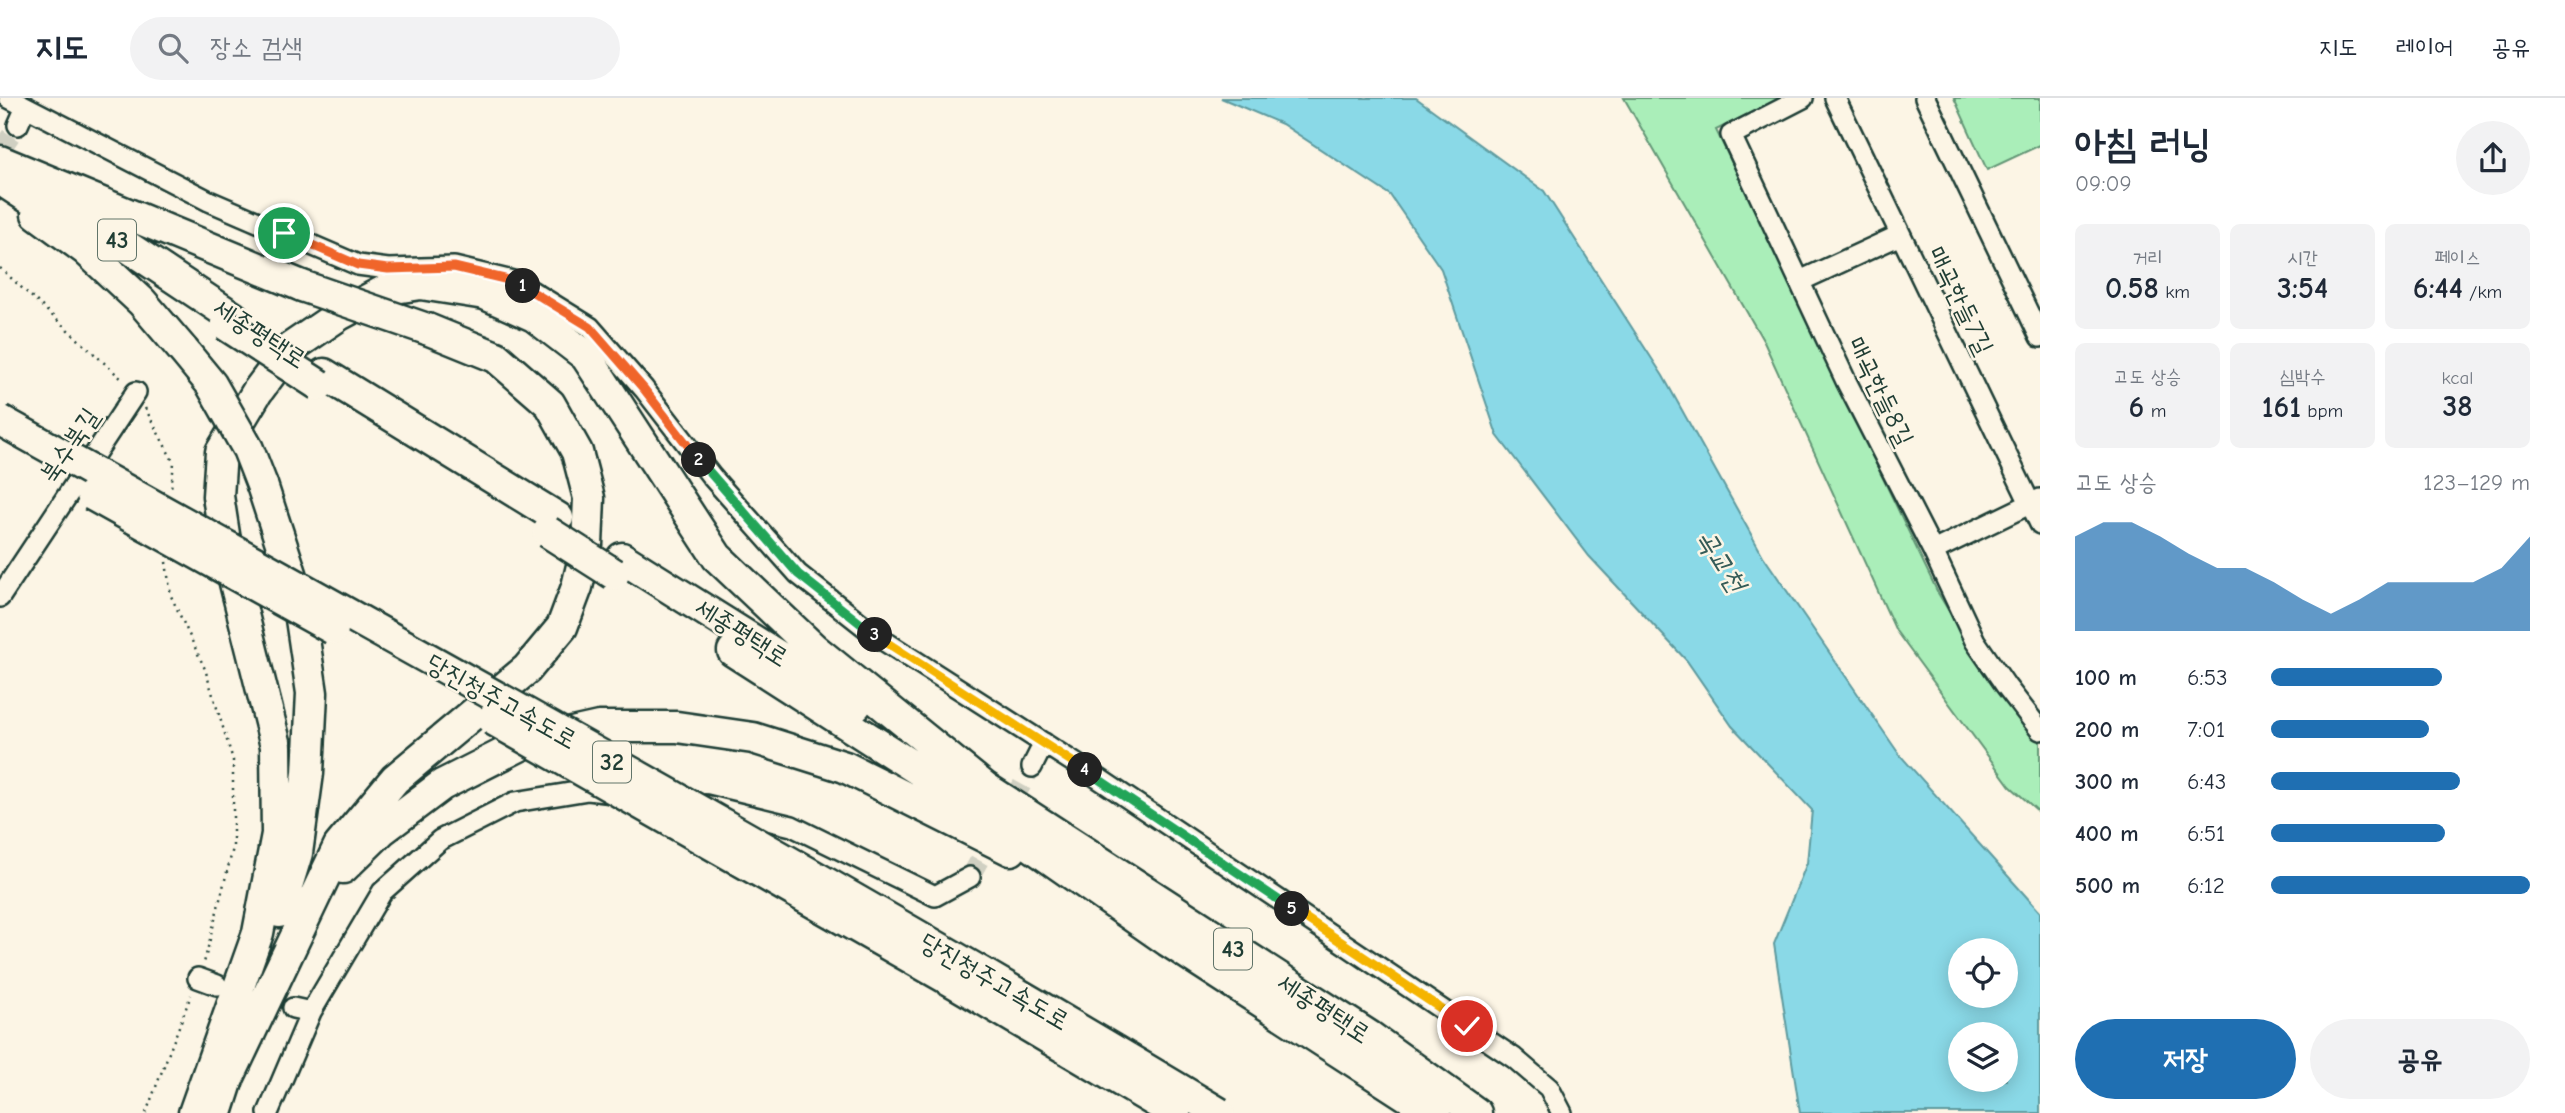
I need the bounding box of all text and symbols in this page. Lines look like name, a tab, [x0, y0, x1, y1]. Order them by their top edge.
search box	[130, 17, 620, 80]
text: 지도	[35, 28, 88, 66]
icon: search	[154, 29, 192, 67]
text: 장소 검색	[210, 33, 302, 63]
text: 지도	[2319, 33, 2357, 61]
text: 레이어	[2395, 33, 2453, 61]
text: 공유	[2491, 33, 2530, 61]
button: share	[2456, 121, 2530, 195]
text: 아침 러닝	[2075, 122, 2211, 166]
text: 09:09	[2075, 170, 2132, 197]
pin	[254, 203, 314, 263]
icon: arrive	[265, 214, 303, 252]
road number: 43	[98, 220, 136, 260]
street label: 매곡한들7길	[1921, 241, 1999, 360]
text: 거리	[2132, 247, 2163, 269]
text: 시간	[2287, 247, 2318, 269]
text: 페이스	[2435, 247, 2480, 269]
pin: 1	[505, 268, 540, 304]
text: 0.58	[2105, 271, 2159, 306]
text: 3:54	[2277, 271, 2328, 306]
text: 6:44	[2413, 271, 2463, 306]
text: 1	[519, 274, 526, 296]
text: km	[2159, 281, 2190, 303]
text: /km	[2463, 281, 2502, 303]
street label: 세종평택로	[207, 293, 311, 375]
street label: 매곡한들8길	[1841, 332, 1919, 451]
text: 고도 상승	[2114, 366, 2181, 388]
text: 심박수	[2280, 366, 2325, 388]
text: kcal	[2442, 367, 2473, 389]
text: 38	[2442, 389, 2473, 424]
text: 6	[2129, 390, 2144, 425]
text: 161	[2262, 390, 2301, 425]
text: m	[2144, 400, 2166, 422]
text: bpm	[2301, 400, 2343, 422]
street label: 북수북길	[34, 402, 106, 489]
pin: 2	[682, 442, 716, 478]
text: 2	[694, 448, 703, 470]
text: 고도 상승	[2075, 469, 2157, 496]
text: 123–129 m	[2423, 469, 2530, 496]
water label: 곡교천	[1690, 523, 1754, 600]
street label: 세종평택로	[689, 592, 794, 673]
pin: 3	[858, 618, 892, 652]
text: 3	[870, 623, 879, 645]
street label: 당진청주고속도로	[421, 648, 582, 756]
text: 100 m	[2075, 664, 2137, 691]
text: 6:53	[2187, 664, 2228, 691]
text: 200 m	[2075, 716, 2139, 743]
text: 7:01	[2187, 716, 2225, 743]
road number: 32	[593, 742, 631, 782]
pin: 4	[1068, 752, 1102, 788]
text: 4	[1080, 758, 1089, 780]
text: 300 m	[2075, 768, 2139, 795]
text: 6:43	[2187, 768, 2226, 795]
text: 400 m	[2075, 820, 2139, 847]
text: 6:51	[2187, 820, 2225, 847]
text: 500 m	[2075, 872, 2140, 899]
text: 6:12	[2187, 872, 2225, 899]
pin: 5	[1274, 892, 1310, 926]
text: 5	[1286, 897, 1297, 919]
street label: 당진청주고속도로	[915, 927, 1074, 1037]
road number: 43	[1214, 928, 1252, 970]
map controls	[1948, 938, 2018, 1092]
button: locate	[1948, 938, 2018, 1008]
street label: 세종평택로	[1271, 968, 1375, 1050]
pin	[1437, 996, 1497, 1056]
icon: check	[1448, 1007, 1486, 1045]
button: 저장	[2075, 1019, 2296, 1099]
button: 공유	[2310, 1019, 2530, 1099]
button: layers	[1948, 1022, 2018, 1092]

